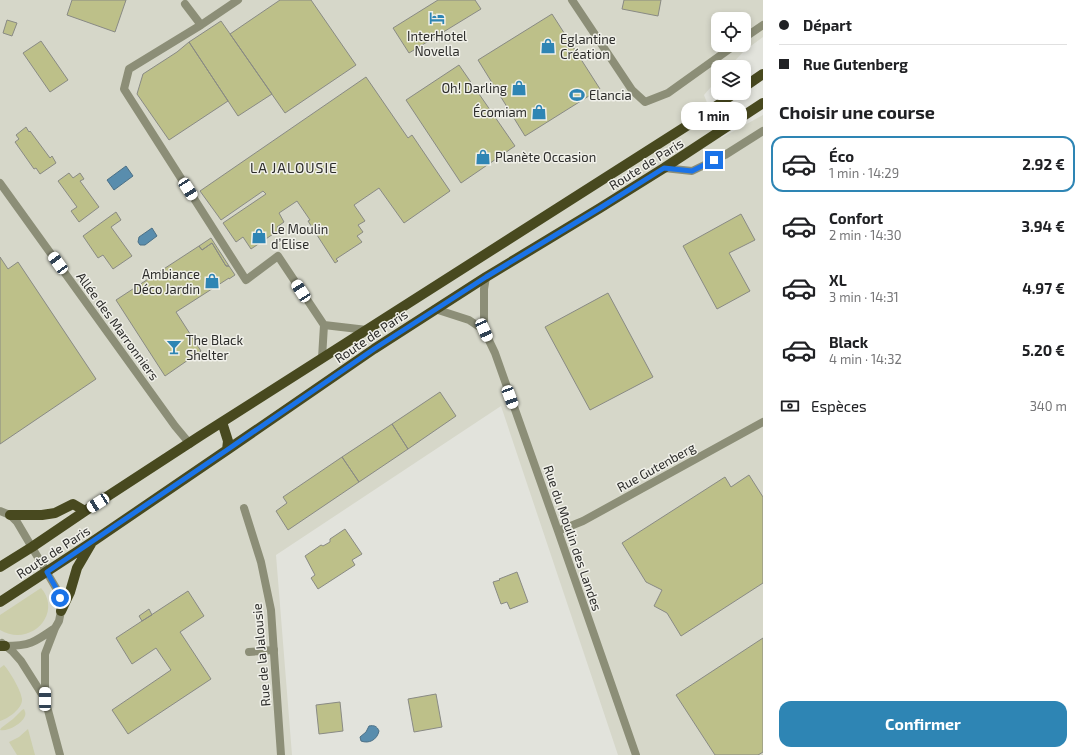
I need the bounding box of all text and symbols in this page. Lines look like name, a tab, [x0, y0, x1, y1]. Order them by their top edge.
hotel icon: InterHotel Novella	[428, 9, 446, 27]
map controls	[711, 12, 751, 100]
button: locate	[711, 12, 751, 52]
text: Départ	[803, 16, 852, 34]
place label: InterHotel Novella	[407, 28, 467, 59]
place label: Eglantine Création	[560, 31, 616, 62]
shop icon: Eglantine Création	[539, 37, 557, 55]
text: Rue Gutenberg	[803, 55, 908, 73]
button: layers	[711, 60, 751, 100]
shop icon: Oh! Darling	[510, 79, 528, 97]
place label: Oh! Darling	[441, 80, 507, 96]
sports icon: Elancia	[568, 86, 586, 104]
place label: Elancia	[589, 87, 632, 103]
text: Choisir une course	[779, 101, 935, 123]
callout: 1 min	[681, 102, 747, 130]
place label: Écomiam	[473, 103, 527, 120]
shop icon: Écomiam	[530, 103, 548, 121]
text: 1 min	[698, 108, 730, 124]
street label: Route de Paris	[606, 135, 686, 193]
icon: car	[781, 146, 817, 182]
text: Éco	[829, 147, 854, 165]
shop icon: Planète Occasion	[474, 148, 492, 166]
place label: Planète Occasion	[495, 149, 596, 165]
route end	[705, 151, 723, 169]
text: 2.92 €	[1022, 155, 1065, 173]
district label: LA JALOUSIE	[250, 159, 338, 176]
text: 1 min · 14:29	[829, 165, 899, 181]
car	[176, 176, 200, 202]
icon: car	[781, 208, 817, 244]
text: Confort	[829, 209, 883, 227]
text: 3.94 €	[1022, 217, 1065, 235]
place label: Le Moulin d’Elise	[271, 221, 328, 252]
shop icon: Le Moulin d’Elise	[250, 227, 268, 245]
text: 2 min · 14:30	[829, 227, 902, 243]
car	[46, 250, 70, 276]
place label: Ambiance Déco Jardin	[133, 266, 200, 297]
street label: Allée des Marronniers	[73, 269, 163, 383]
icon: car	[781, 270, 817, 306]
text: XL	[829, 271, 847, 289]
shop icon: Ambiance Déco Jardin	[203, 272, 221, 290]
car	[289, 278, 313, 304]
text: 4.97 €	[1022, 279, 1065, 297]
text: 3 min · 14:31	[829, 289, 899, 305]
street label: Route de Paris	[331, 306, 411, 366]
car	[474, 317, 494, 343]
place label: The Black Shelter	[186, 332, 243, 363]
icon: car	[781, 332, 817, 368]
text: Black	[829, 333, 868, 351]
bar icon: The Black Shelter	[165, 338, 183, 356]
text: 5.20 €	[1022, 341, 1065, 359]
text: 4 min · 14:32	[829, 351, 902, 367]
car	[500, 384, 520, 410]
icon: cash	[779, 395, 801, 417]
text: Espèces	[811, 397, 867, 415]
text: 340 m	[1030, 398, 1067, 414]
street label: Rue Gutenberg	[614, 439, 698, 495]
street label: Rue du Moulin des Landes	[541, 463, 605, 613]
car	[85, 491, 111, 515]
street label: Route de Paris	[13, 522, 93, 582]
route start	[51, 589, 69, 607]
street label: Rue de la Jalousie	[249, 603, 273, 707]
car	[39, 687, 51, 711]
button: Confirmer	[779, 701, 1067, 747]

